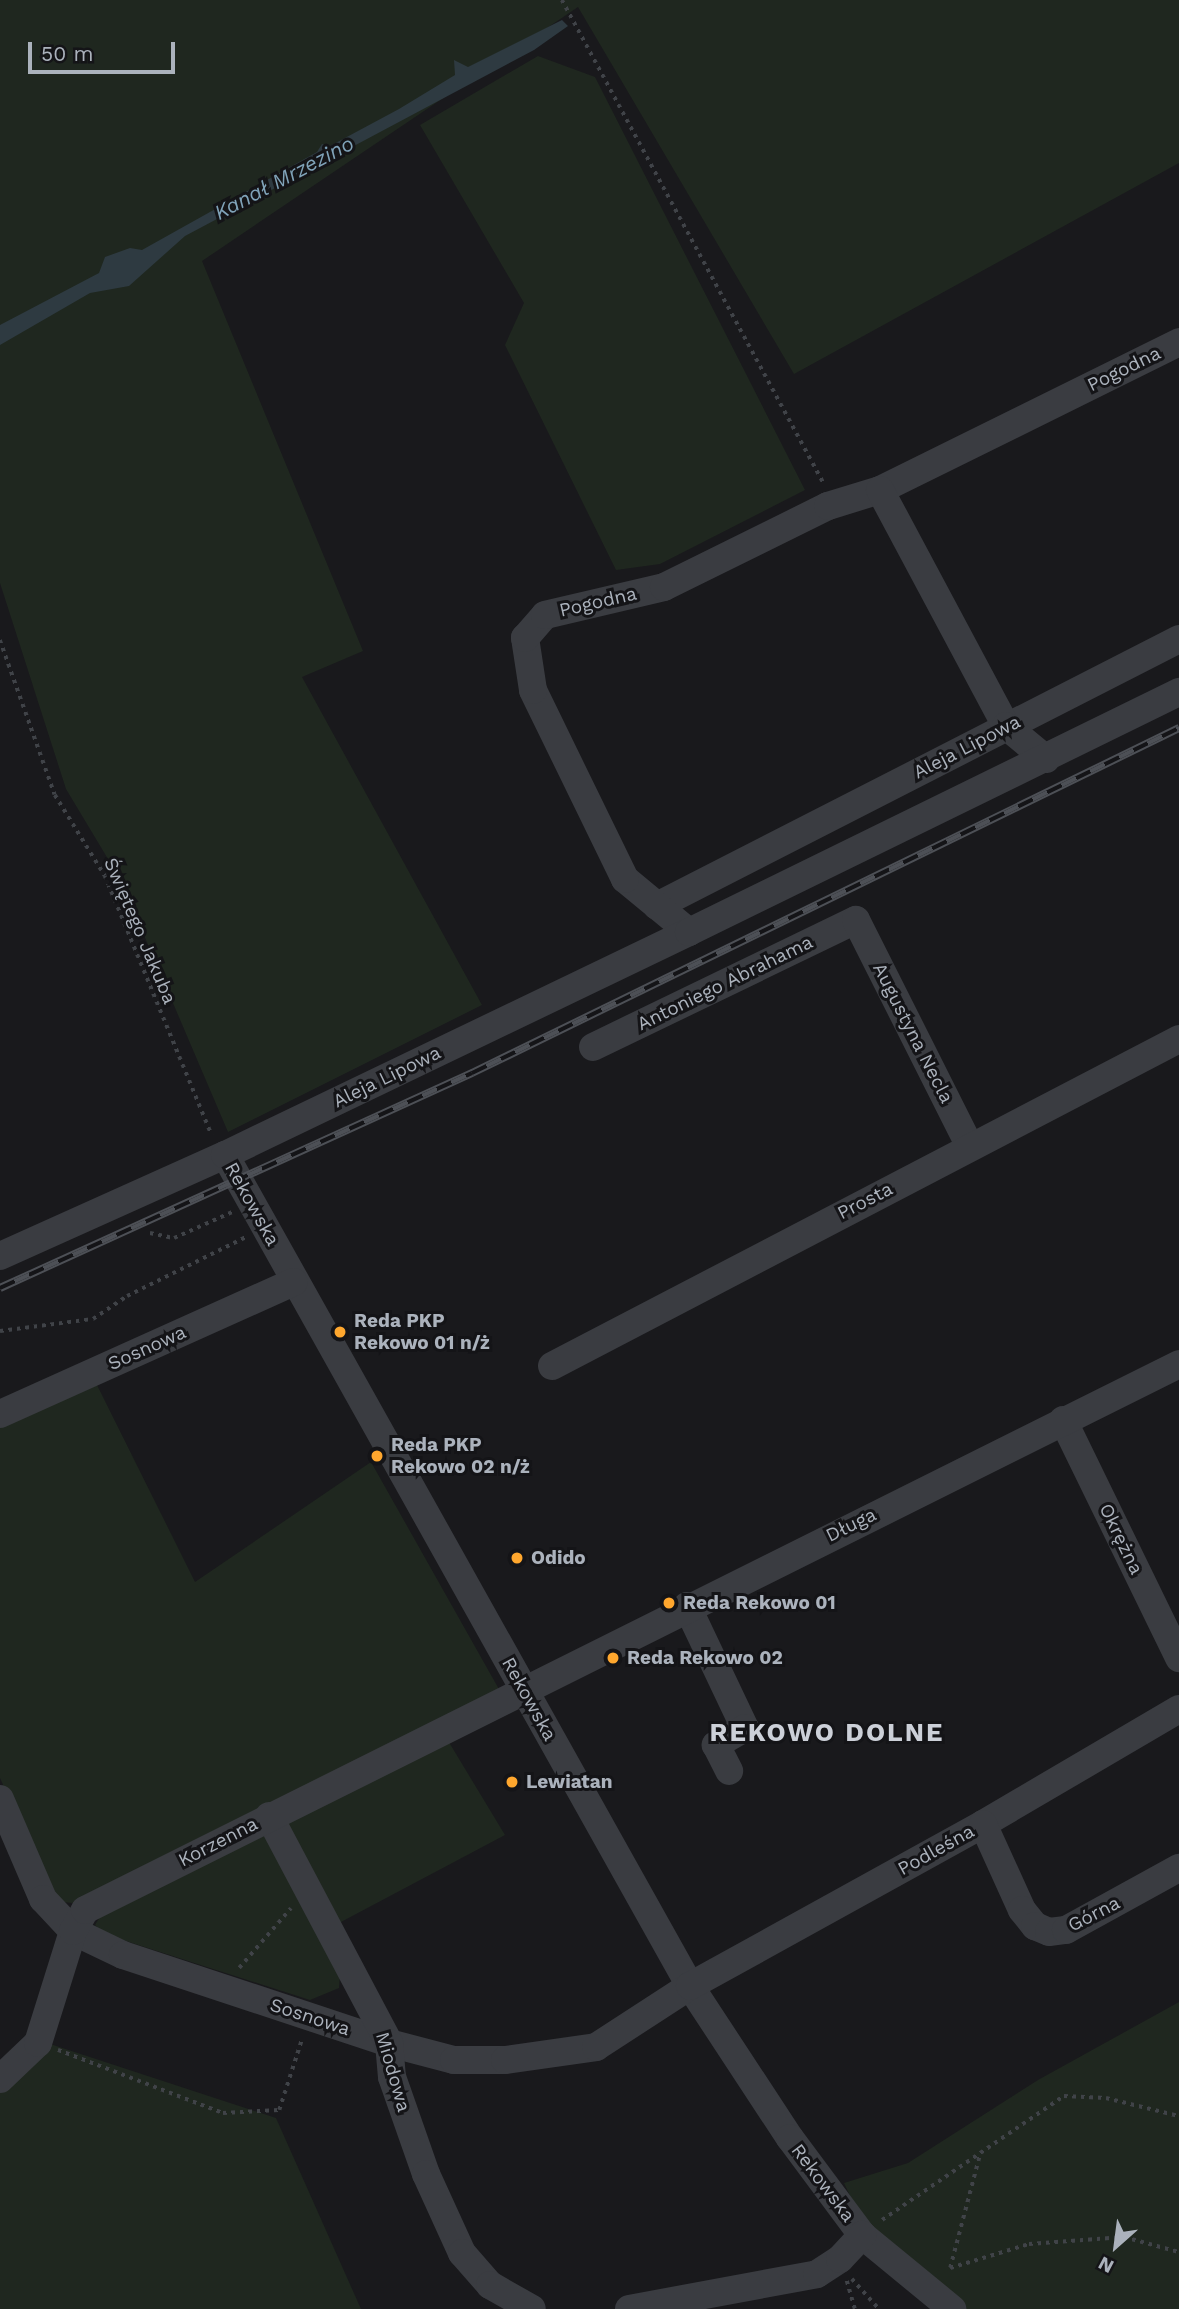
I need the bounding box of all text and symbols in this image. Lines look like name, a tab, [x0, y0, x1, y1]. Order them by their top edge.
scale bar	[32, 28, 178, 72]
text: 50 m	[41, 41, 93, 66]
water label: Kanał Mrzezino	[210, 131, 358, 225]
street label: Pogodna	[1084, 341, 1164, 397]
street label: Pogodna	[557, 582, 639, 622]
street label: Aleja Lipowa	[909, 710, 1025, 784]
street label: Świętego Jakuba	[99, 854, 181, 1008]
street label: Antoniego Abrahama	[633, 930, 817, 1036]
street label: Augustyna Necla	[868, 959, 958, 1107]
street label: Aleja Lipowa	[329, 1041, 445, 1113]
street label: Rekowska	[220, 1158, 284, 1250]
street label: Prosta	[833, 1177, 897, 1225]
place label: Reda PKP Rekowo 01 n/ż	[354, 1310, 490, 1354]
street label: Sosnowa	[105, 1321, 189, 1375]
marker: Reda PKP Rekowo 01 n/ż	[332, 1324, 348, 1340]
place label: Reda PKP Rekowo 02 n/ż	[391, 1434, 530, 1478]
marker: Reda PKP Rekowo 02 n/ż	[369, 1448, 385, 1464]
street label: Okrężna	[1094, 1500, 1148, 1578]
street label: Długa	[822, 1503, 880, 1547]
place label: Odido	[531, 1547, 586, 1569]
marker: Odido	[509, 1550, 525, 1566]
place label: Reda Rekowo 01	[683, 1592, 836, 1614]
marker: Reda Rekowo 01	[661, 1595, 677, 1611]
place label: Reda Rekowo 02	[627, 1647, 783, 1669]
marker: Reda Rekowo 02	[605, 1650, 621, 1666]
street label: Rekowska	[497, 1653, 561, 1745]
district label: REKOWO DOLNE	[711, 1717, 943, 1749]
place label: Lewiatan	[526, 1771, 613, 1793]
marker: Lewiatan	[504, 1774, 520, 1790]
street label: Korzenna	[174, 1812, 262, 1872]
street label: Podleśna	[894, 1820, 978, 1880]
street label: Górna	[1064, 1891, 1124, 1937]
street label: Sosnowa	[267, 1993, 353, 2041]
street label: Miodowa	[371, 2029, 415, 2115]
street label: Rekowska	[786, 2139, 860, 2227]
north arrow	[1081, 2211, 1151, 2281]
text: N	[1094, 2252, 1118, 2278]

